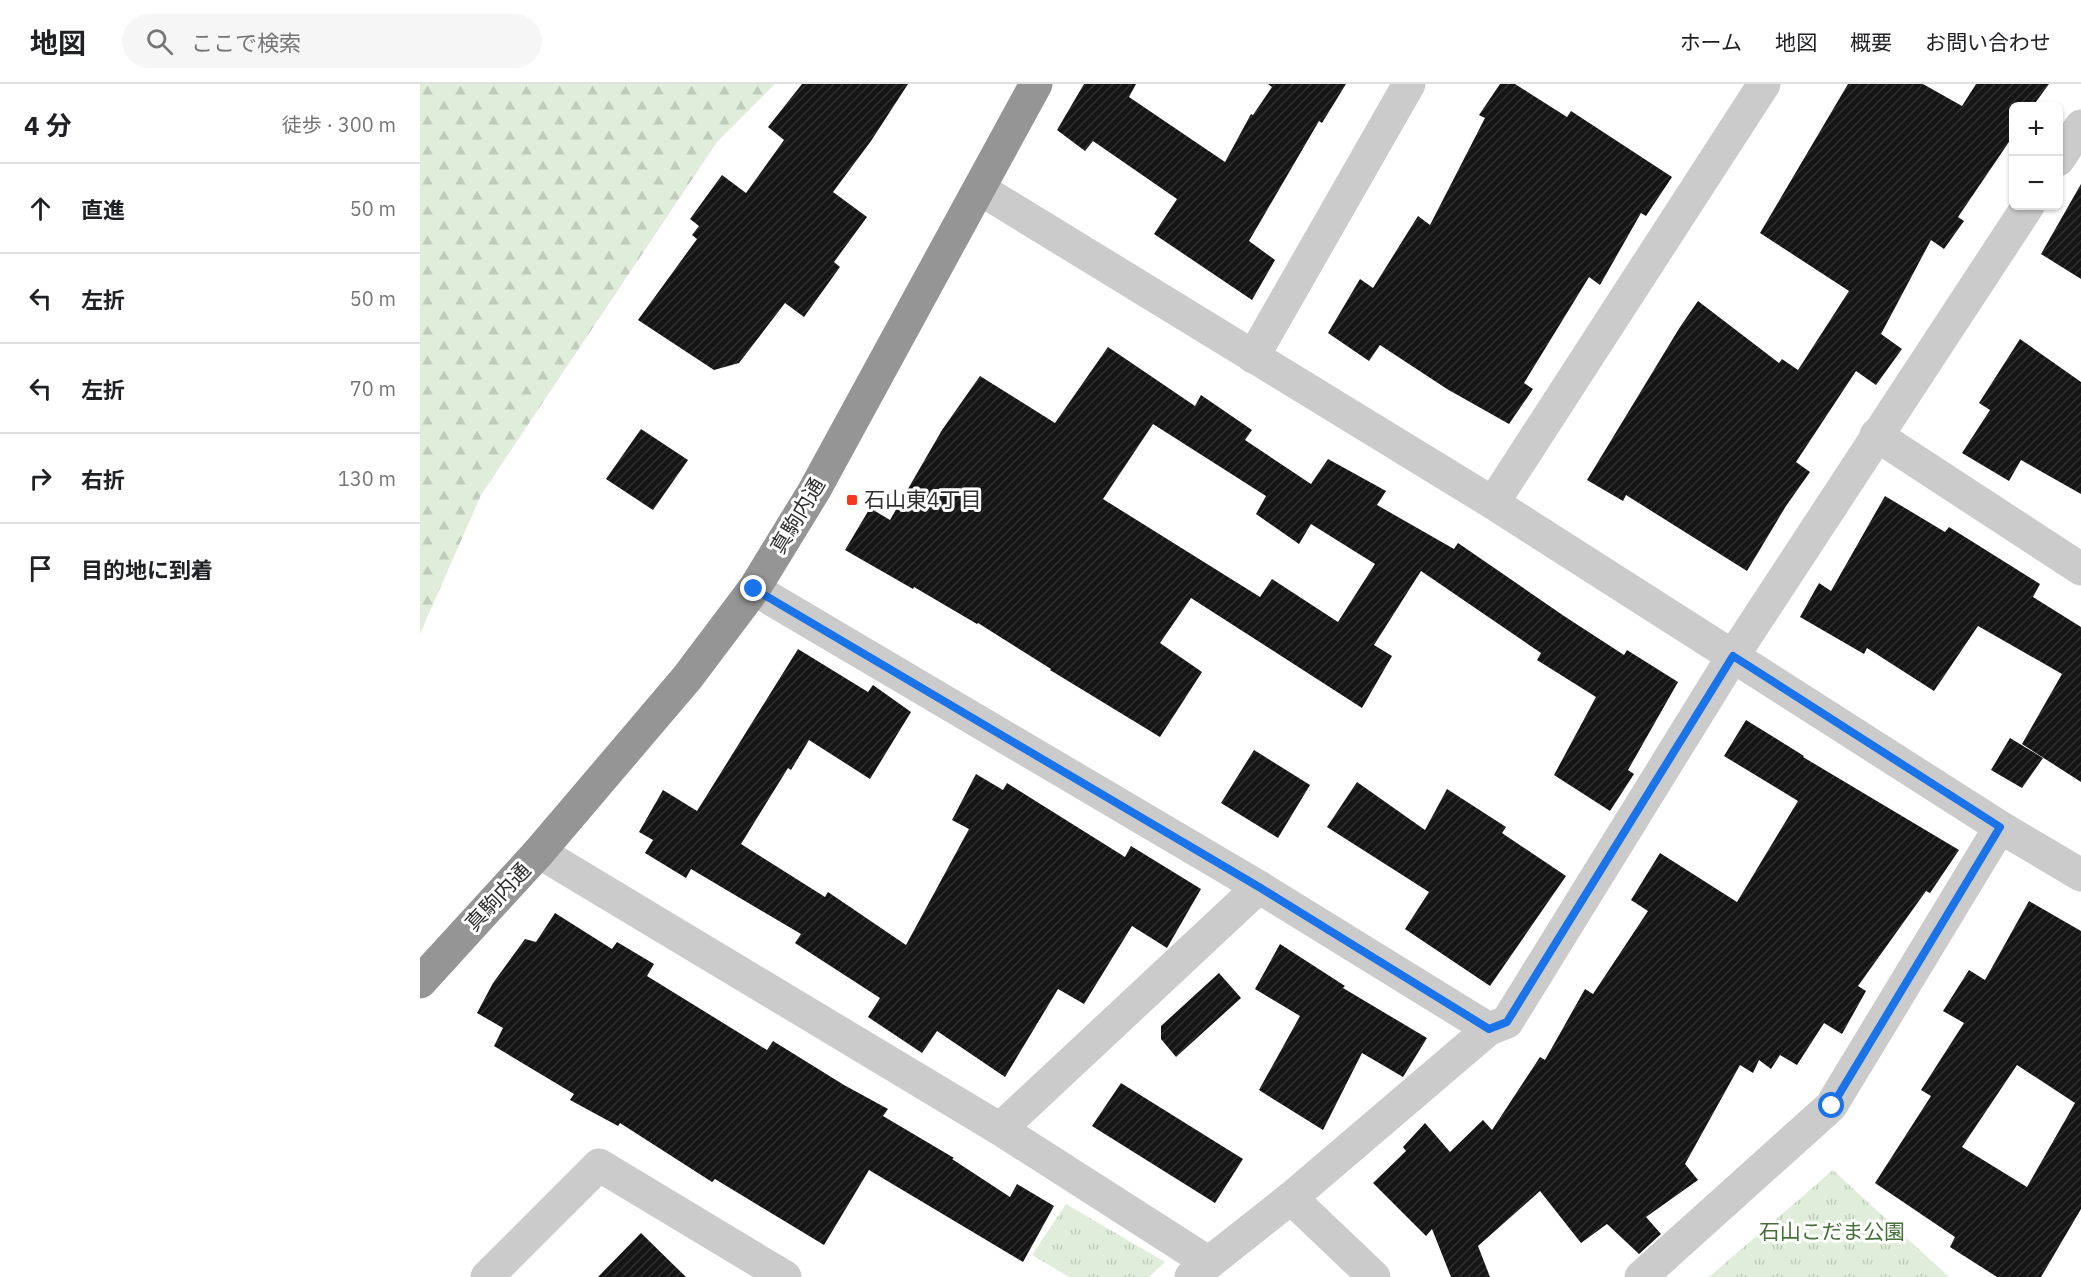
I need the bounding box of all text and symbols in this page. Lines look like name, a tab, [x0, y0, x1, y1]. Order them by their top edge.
search box	[122, 14, 542, 68]
text: 地図	[30, 24, 86, 61]
icon: search	[143, 25, 176, 58]
text: ここで検索	[191, 28, 301, 57]
text: ホーム	[1680, 28, 1742, 56]
text: 地図	[1775, 28, 1817, 56]
text: 概要	[1850, 28, 1892, 56]
text: お問い合わせ	[1925, 28, 2051, 56]
map controls	[2009, 102, 2063, 210]
button: +	[2009, 102, 2063, 156]
text: 4 分	[24, 108, 72, 142]
text: 徒歩 · 300 m	[282, 111, 396, 138]
button: −	[2009, 156, 2063, 210]
icon: ahead	[24, 192, 57, 225]
text: 直進	[81, 195, 125, 224]
text: 50 m	[350, 195, 396, 222]
icon: left	[24, 282, 57, 315]
text: 左折	[81, 285, 125, 314]
text: 50 m	[350, 285, 396, 312]
icon: left	[24, 372, 57, 405]
text: 左折	[81, 375, 125, 404]
text: 70 m	[350, 375, 396, 402]
icon: right	[24, 462, 57, 495]
text: 右折	[81, 465, 125, 494]
text: 130 m	[338, 465, 396, 492]
street label: 真駒内通	[764, 472, 831, 559]
place label: 石山東4丁目	[864, 485, 982, 513]
marker: 石山東4丁目	[845, 493, 859, 507]
icon: arrive	[24, 552, 57, 585]
text: 目的地に到着	[81, 555, 213, 584]
route end	[740, 575, 766, 601]
street label: 真駒内通	[458, 856, 536, 937]
route start	[1818, 1092, 1844, 1118]
park label: 石山こだま公園	[1759, 1217, 1905, 1245]

